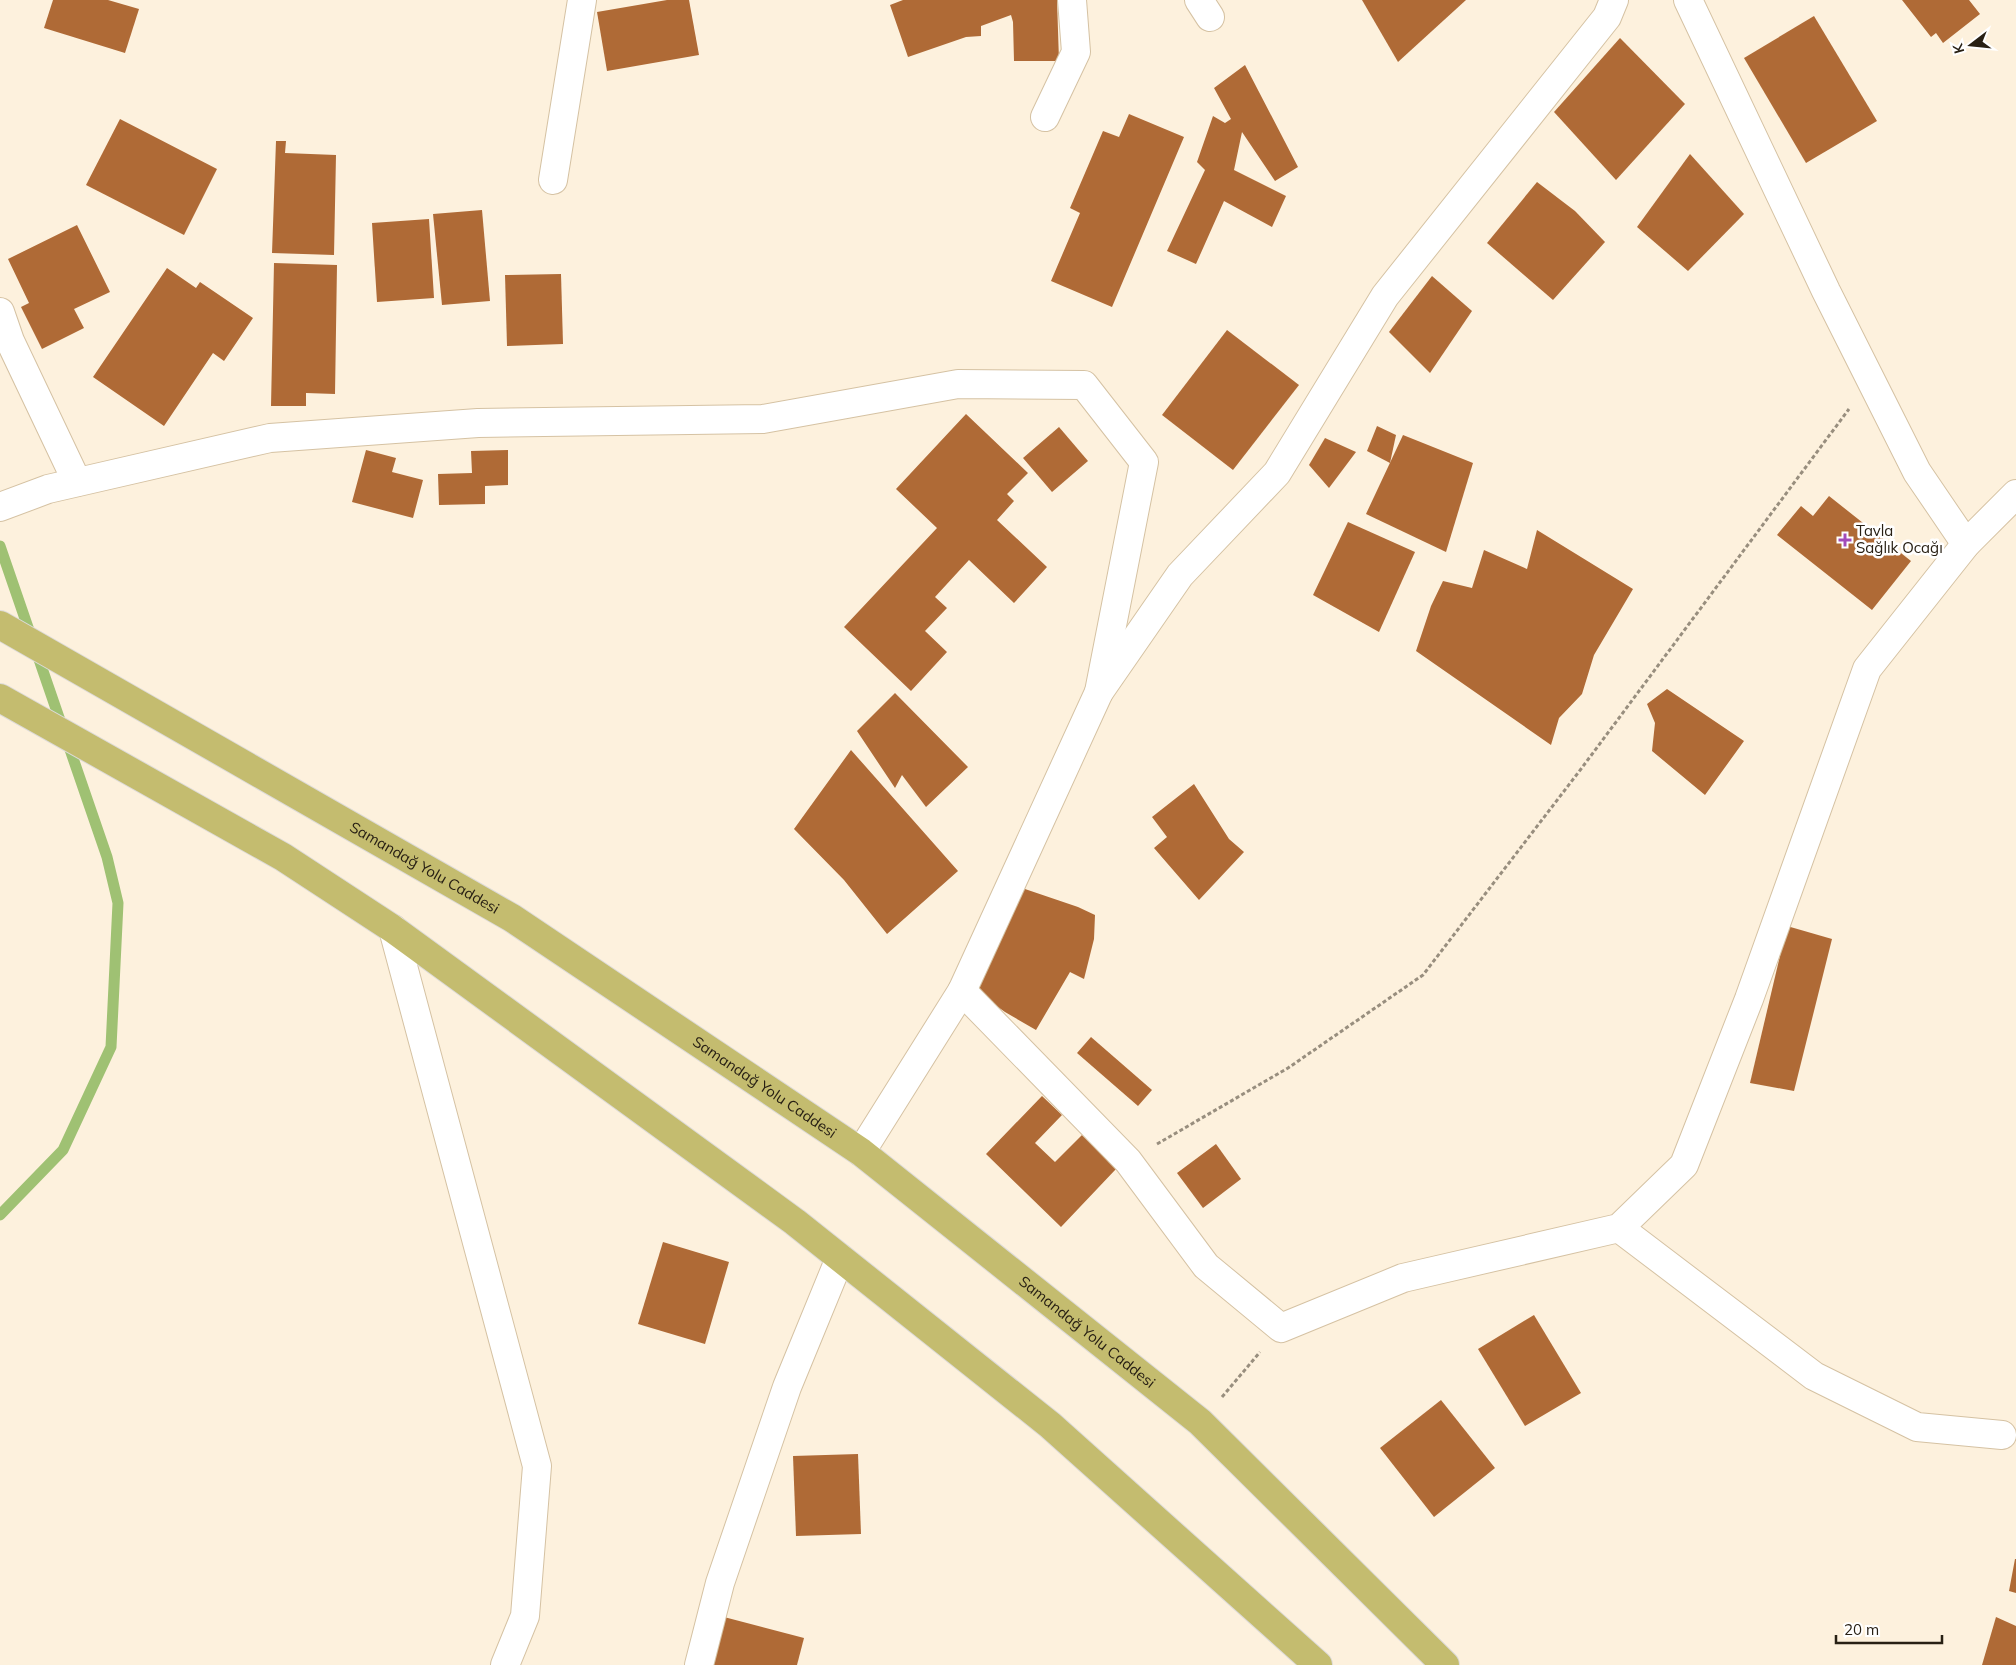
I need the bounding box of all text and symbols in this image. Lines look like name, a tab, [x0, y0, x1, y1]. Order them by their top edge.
north arrow	[1946, 20, 1996, 70]
text: K	[1948, 41, 1968, 56]
place label: Tavla Sağlık Ocağı	[1856, 521, 1943, 557]
marker: Tavla Sağlık Ocağı	[1838, 533, 1852, 547]
street label: Samandağ Yolu Caddesi	[346, 817, 503, 918]
street label: Samandağ Yolu Caddesi	[689, 1032, 840, 1142]
street label: Samandağ Yolu Caddesi	[1015, 1271, 1159, 1392]
scale bar	[1836, 1612, 1942, 1644]
text: 20 m	[1844, 1620, 1879, 1639]

